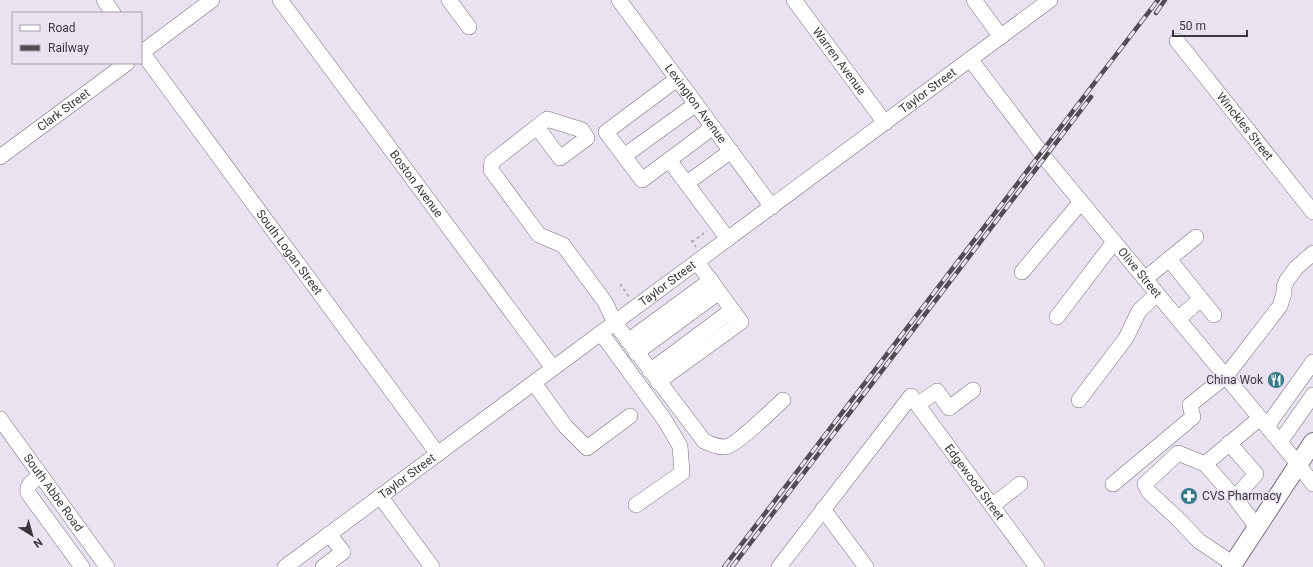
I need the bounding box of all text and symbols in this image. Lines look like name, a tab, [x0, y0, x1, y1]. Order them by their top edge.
legend	[12, 12, 142, 64]
scale bar	[1173, 12, 1247, 38]
text: 50 m	[1179, 19, 1206, 33]
text: Road	[48, 21, 76, 35]
street label: Warren Avenue	[810, 25, 869, 98]
text: Railway	[48, 41, 89, 55]
street label: Lexington Avenue	[662, 61, 729, 146]
street label: Taylor Street	[897, 65, 959, 116]
street label: Clark Street	[34, 86, 93, 134]
street label: Winckles Street	[1214, 90, 1276, 163]
street label: Boston Avenue	[387, 148, 446, 220]
street label: South Logan Street	[253, 207, 325, 298]
street label: Olive Street	[1115, 245, 1165, 301]
street label: Taylor Street	[636, 258, 699, 309]
restaurant icon: China Wok	[1266, 370, 1286, 390]
place label: China Wok	[1206, 373, 1264, 387]
street label: Edgewood Street	[942, 441, 1007, 523]
street label: South Abbe Road	[21, 451, 86, 534]
street label: Taylor Street	[376, 451, 438, 502]
pharmacy icon: CVS Pharmacy	[1179, 486, 1199, 506]
place label: CVS Pharmacy	[1202, 489, 1282, 503]
north arrow	[12, 515, 52, 555]
text: N	[31, 535, 45, 550]

